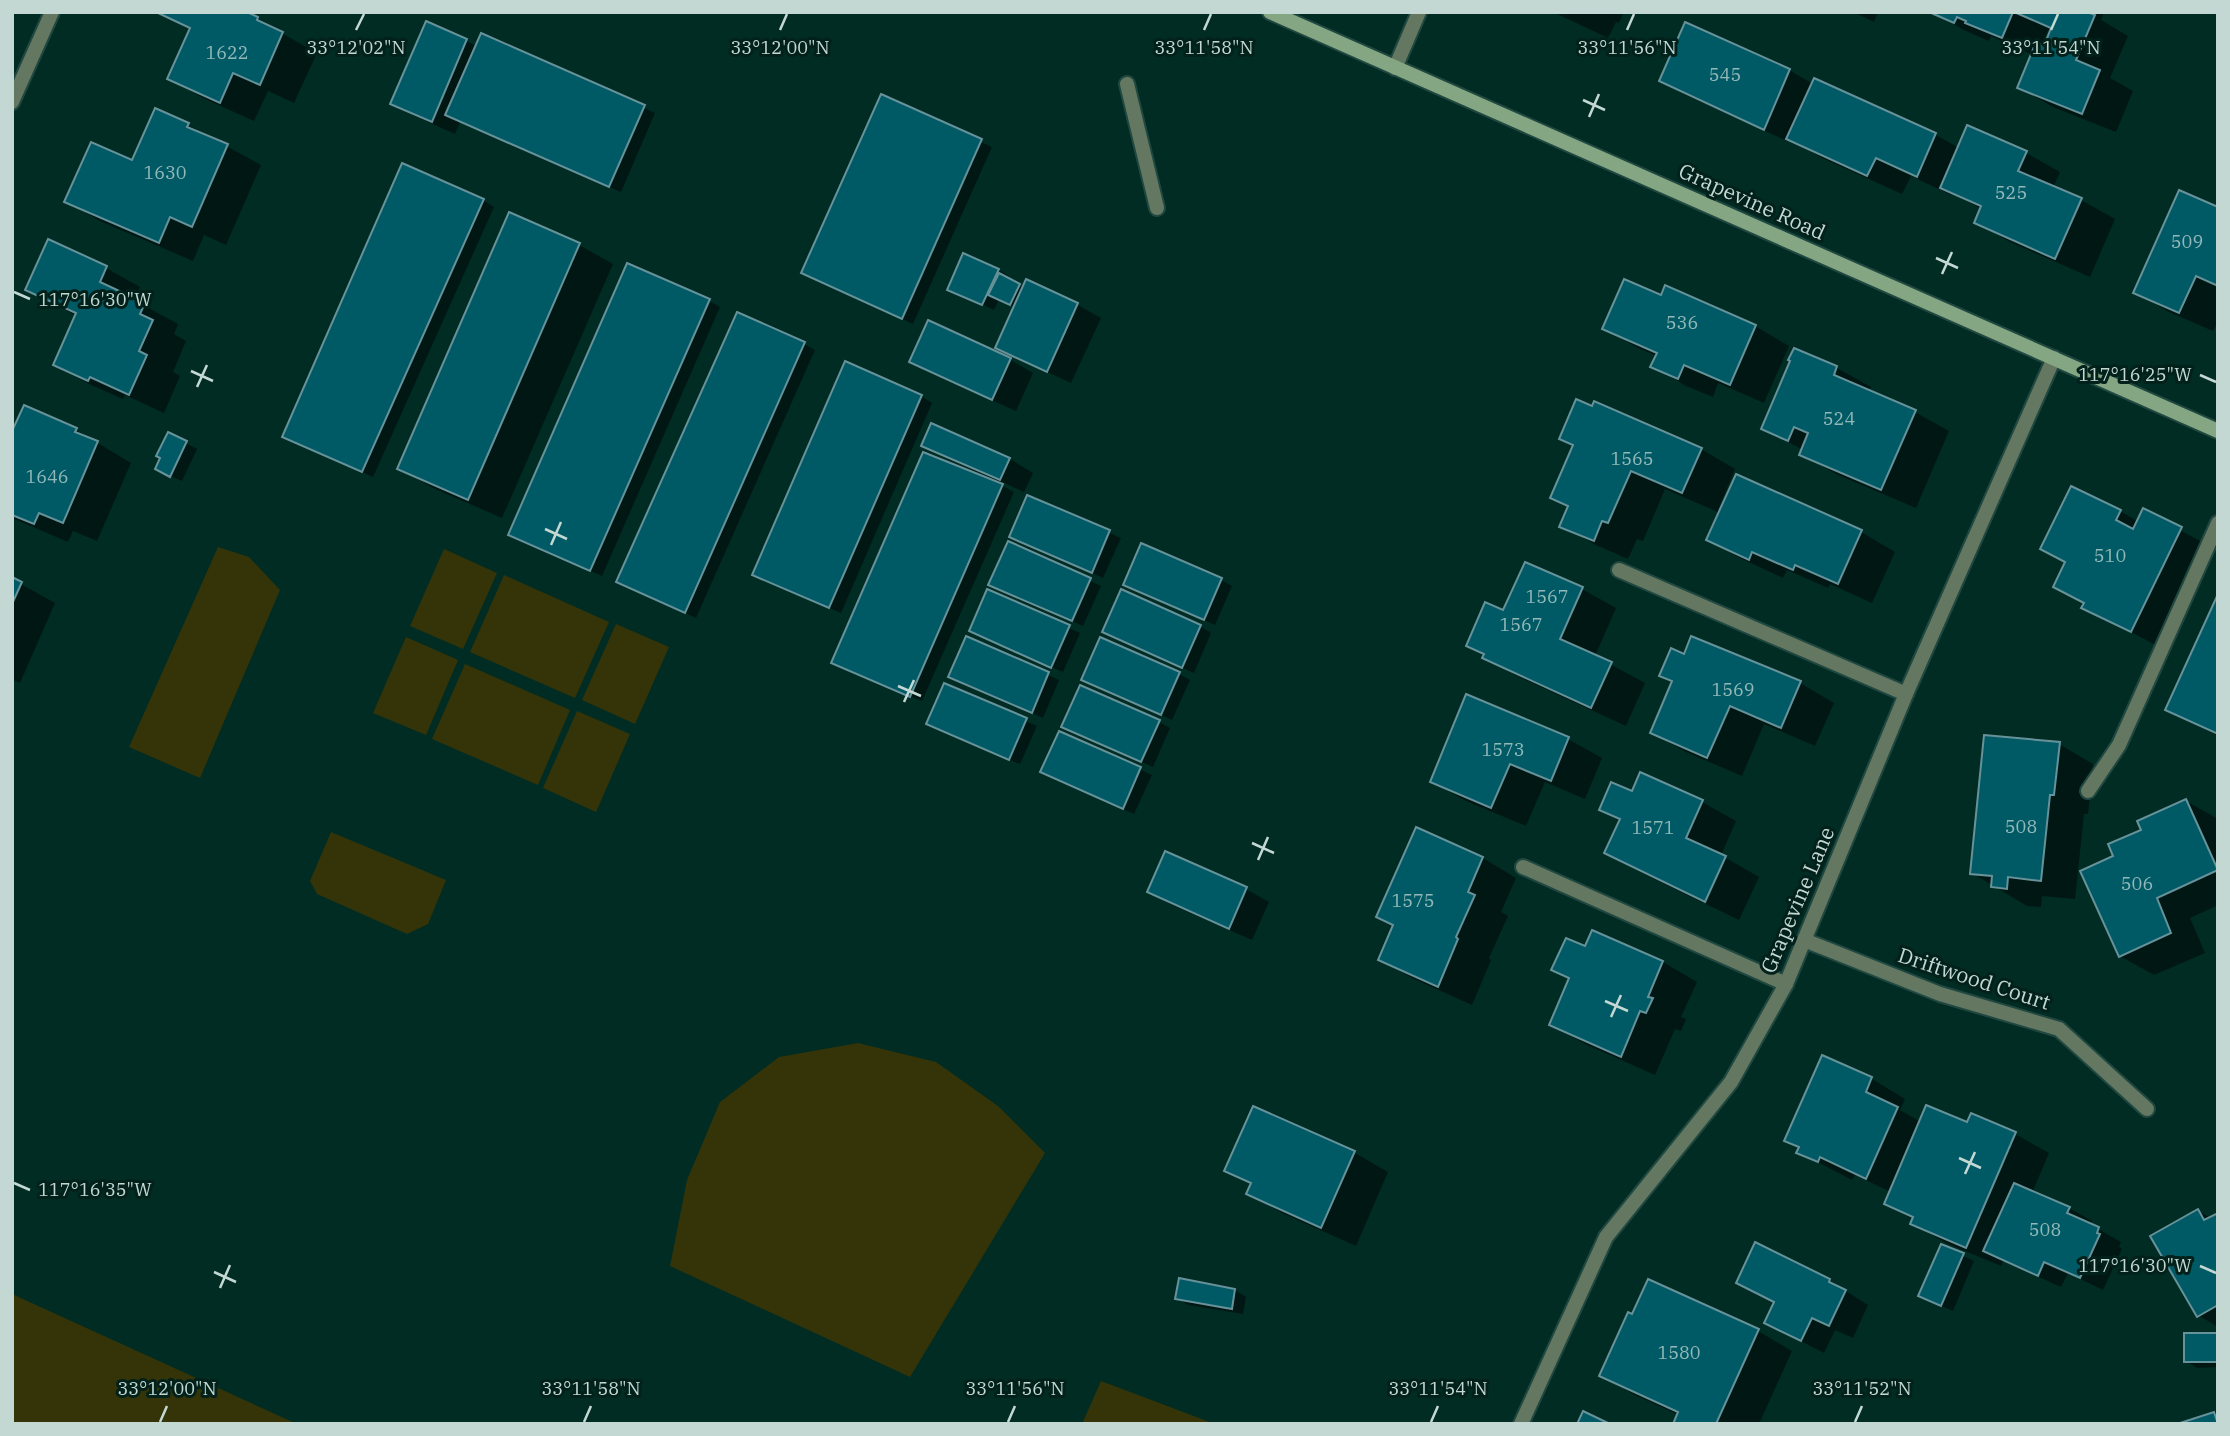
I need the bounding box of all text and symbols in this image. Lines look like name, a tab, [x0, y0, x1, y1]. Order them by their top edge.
text: 33°12'02"N	[307, 36, 406, 59]
text: 33°12'00"N	[731, 36, 830, 59]
text: 33°11'58"N	[1155, 36, 1254, 59]
text: 33°11'56"N	[1578, 36, 1677, 59]
text: 33°11'54"N	[2002, 36, 2101, 59]
house number: 1622	[205, 41, 249, 64]
house number: 545	[1709, 63, 1741, 86]
street label: Grapevine Road	[1675, 156, 1830, 246]
house number: 1630	[143, 161, 187, 184]
house number: 525	[1995, 181, 2027, 204]
house number: 509	[2171, 230, 2203, 253]
text: 117°16'30"W	[38, 288, 152, 311]
house number: 536	[1666, 311, 1698, 334]
text: 117°16'25"W	[2078, 363, 2192, 386]
house number: 524	[1823, 407, 1855, 430]
house number: 1565	[1610, 447, 1654, 470]
house number: 1646	[25, 465, 69, 488]
house number: 510	[2094, 544, 2126, 567]
house number: 1567	[1525, 585, 1569, 608]
house number: 1567	[1499, 613, 1543, 636]
house number: 1569	[1711, 678, 1755, 701]
house number: 1573	[1481, 738, 1525, 761]
house number: 508	[2005, 815, 2037, 838]
house number: 1571	[1631, 816, 1675, 839]
street label: Grapevine Lane	[1754, 822, 1840, 977]
house number: 506	[2121, 872, 2153, 895]
house number: 1575	[1391, 889, 1435, 912]
street label: Driftwood Court	[1895, 940, 2054, 1016]
text: 117°16'35"W	[38, 1178, 152, 1201]
house number: 508	[2029, 1218, 2061, 1241]
text: 117°16'30"W	[2078, 1254, 2192, 1277]
house number: 1580	[1657, 1341, 1701, 1364]
text: 33°12'00"N	[118, 1377, 217, 1400]
text: 33°11'58"N	[542, 1377, 641, 1400]
text: 33°11'56"N	[966, 1377, 1065, 1400]
text: 33°11'54"N	[1389, 1377, 1488, 1400]
text: 33°11'52"N	[1813, 1377, 1912, 1400]

